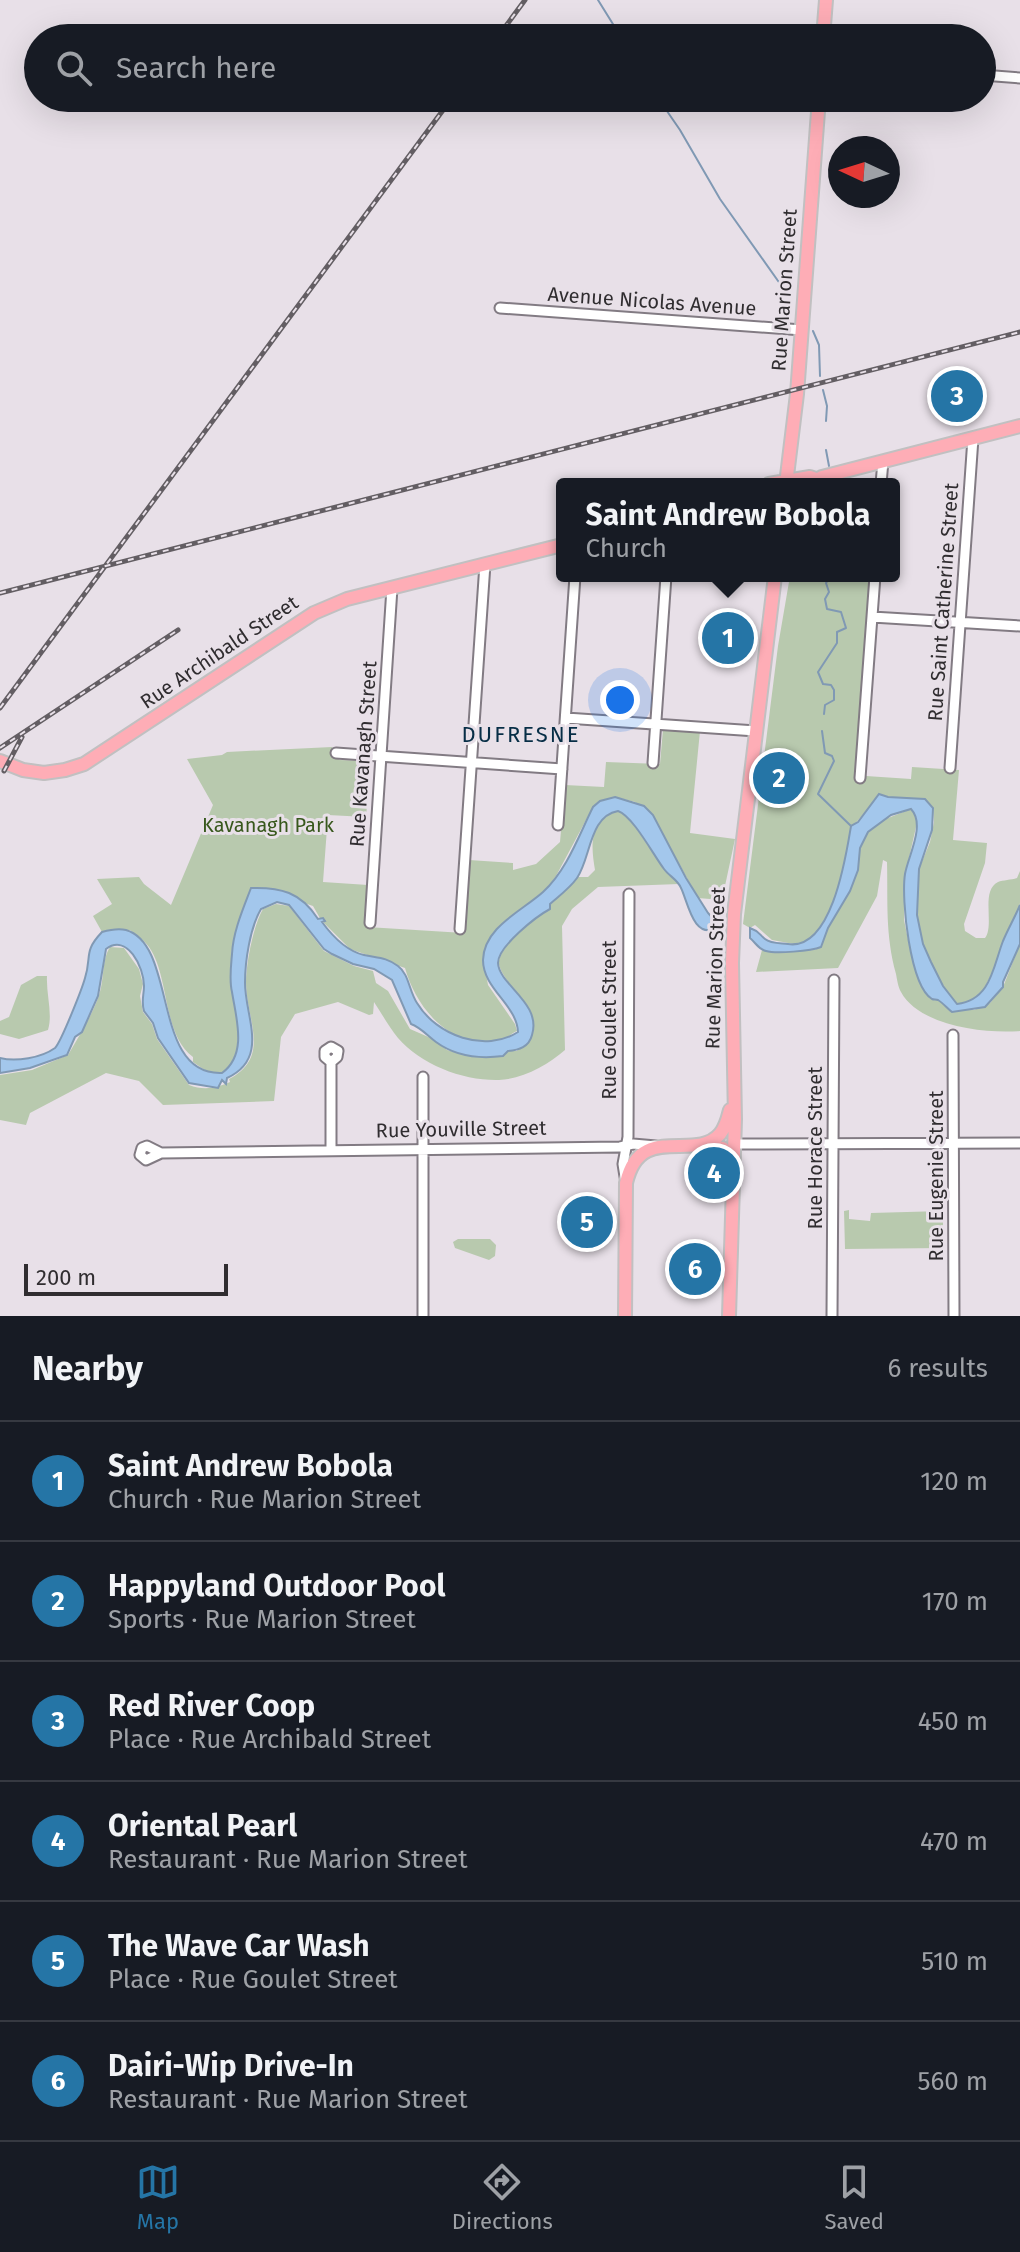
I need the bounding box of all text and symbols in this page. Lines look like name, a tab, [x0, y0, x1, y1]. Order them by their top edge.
search box	[24, 24, 996, 112]
icon: search	[52, 46, 96, 90]
text: Search here	[116, 50, 276, 86]
north arrow	[828, 136, 900, 208]
street label: Rue Marion Street	[766, 207, 802, 372]
street label: Avenue Nicolas Avenue	[547, 282, 757, 320]
pin: 3	[931, 366, 983, 426]
popup	[556, 478, 900, 582]
street label: Rue Saint Catherine Street	[923, 481, 963, 722]
text: Saint Andrew Bobola	[586, 497, 871, 533]
text: Church	[586, 533, 667, 564]
street label: Rue Archibald Street	[136, 590, 303, 714]
pin: 1	[702, 608, 754, 668]
street label: Rue Kavanagh Street	[345, 659, 382, 848]
your location	[600, 680, 640, 720]
district label: DUFRESNE	[461, 721, 581, 748]
pin: 2	[753, 748, 805, 808]
park label: Kavanagh Park	[202, 813, 335, 837]
street label: Rue Marion Street	[700, 886, 730, 1050]
street label: Rue Goulet Street	[597, 940, 621, 1100]
street label: Rue Horace Street	[803, 1066, 827, 1229]
street label: Rue Eugenie Street	[924, 1090, 948, 1261]
street label: Rue Youville Street	[375, 1115, 547, 1142]
pin: 4	[688, 1143, 740, 1203]
pin: 5	[561, 1192, 613, 1252]
pin: 6	[669, 1239, 721, 1299]
scale bar	[24, 1260, 228, 1296]
text: 200 m	[36, 1264, 96, 1291]
text: Nearby	[32, 1348, 143, 1389]
text: 6 results	[887, 1353, 988, 1384]
text: Saint Andrew Bobola	[108, 1448, 393, 1484]
text: 1	[52, 1466, 64, 1497]
text: 120 m	[920, 1466, 988, 1497]
text: Church · Rue Marion Street	[108, 1484, 421, 1515]
text: Happyland Outdoor Pool	[108, 1568, 445, 1604]
text: 2	[51, 1586, 65, 1617]
text: 170 m	[922, 1586, 988, 1617]
text: Sports · Rue Marion Street	[108, 1604, 416, 1635]
text: Red River Coop	[108, 1688, 315, 1724]
text: 3	[51, 1706, 65, 1737]
text: 450 m	[918, 1706, 988, 1737]
text: Place · Rue Archibald Street	[108, 1724, 431, 1755]
text: Oriental Pearl	[108, 1808, 297, 1844]
text: 4	[51, 1826, 65, 1857]
text: 470 m	[920, 1826, 988, 1857]
text: Restaurant · Rue Marion Street	[108, 1844, 468, 1875]
text: The Wave Car Wash	[108, 1928, 369, 1964]
text: 5	[51, 1946, 65, 1977]
text: 510 m	[921, 1946, 988, 1977]
text: Place · Rue Goulet Street	[108, 1964, 398, 1995]
text: Dairi-Wip Drive-In	[108, 2048, 354, 2084]
text: 6	[51, 2066, 65, 2097]
text: 560 m	[917, 2066, 988, 2097]
text: Restaurant · Rue Marion Street	[108, 2084, 468, 2115]
tab: Map	[136, 2160, 180, 2235]
tab: Directions	[452, 2160, 553, 2235]
tab: Saved	[825, 2160, 884, 2235]

